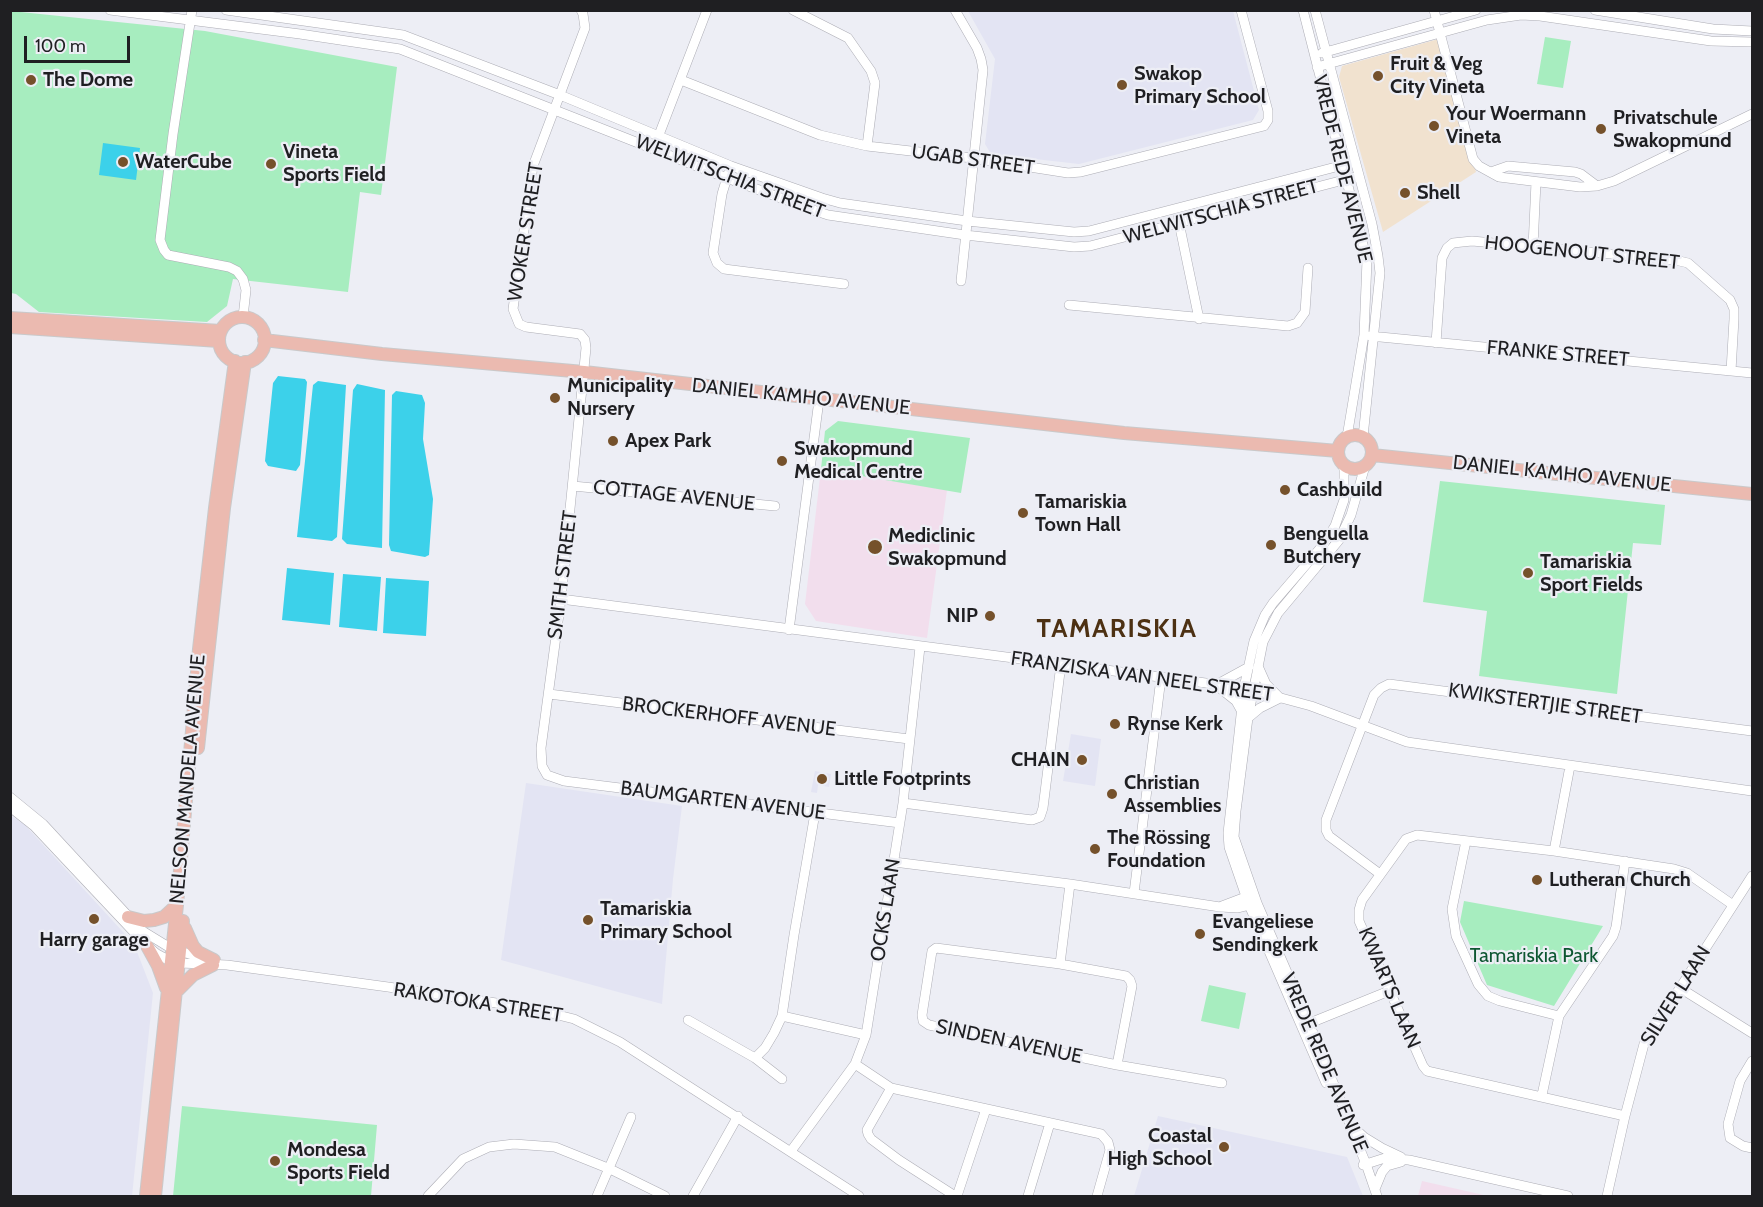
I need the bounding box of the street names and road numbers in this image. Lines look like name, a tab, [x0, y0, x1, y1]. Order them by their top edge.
street label: VREDE REDE AVENUE	[1307, 72, 1377, 266]
street label: WELWITSCHIA STREET	[632, 130, 828, 224]
street label: UGAB STREET	[910, 139, 1036, 181]
street label: WOKER STREET	[503, 161, 549, 303]
street label: WELWITSCHIA STREET	[1121, 174, 1321, 250]
street label: HOOGENOUT STREET	[1483, 231, 1681, 275]
street label: FRANKE STREET	[1486, 336, 1630, 372]
street label: DANIEL KAMHO AVENUE	[691, 374, 911, 420]
street label: DANIEL KAMHO AVENUE	[1452, 451, 1672, 497]
street label: COTTAGE AVENUE	[592, 476, 756, 516]
street label: SMITH STREET	[543, 509, 583, 641]
street label: FRANZISKA VAN NEEL STREET	[1009, 647, 1275, 707]
street label: NELSON MANDELA AVENUE	[165, 653, 211, 905]
street label: KWIKSTERTJIE STREET	[1447, 679, 1643, 729]
street label: BROCKERHOFF AVENUE	[621, 692, 837, 742]
street label: BAUMGARTEN AVENUE	[619, 777, 827, 825]
street label: OCKS LAAN	[866, 857, 906, 963]
street label: KWARTS LAAN	[1353, 924, 1425, 1052]
street label: SILVER LAAN	[1636, 942, 1716, 1050]
street label: VREDE REDE AVENUE	[1275, 969, 1373, 1157]
street label: RAKOTOKA STREET	[392, 978, 564, 1028]
street label: SINDEN AVENUE	[933, 1015, 1085, 1069]

